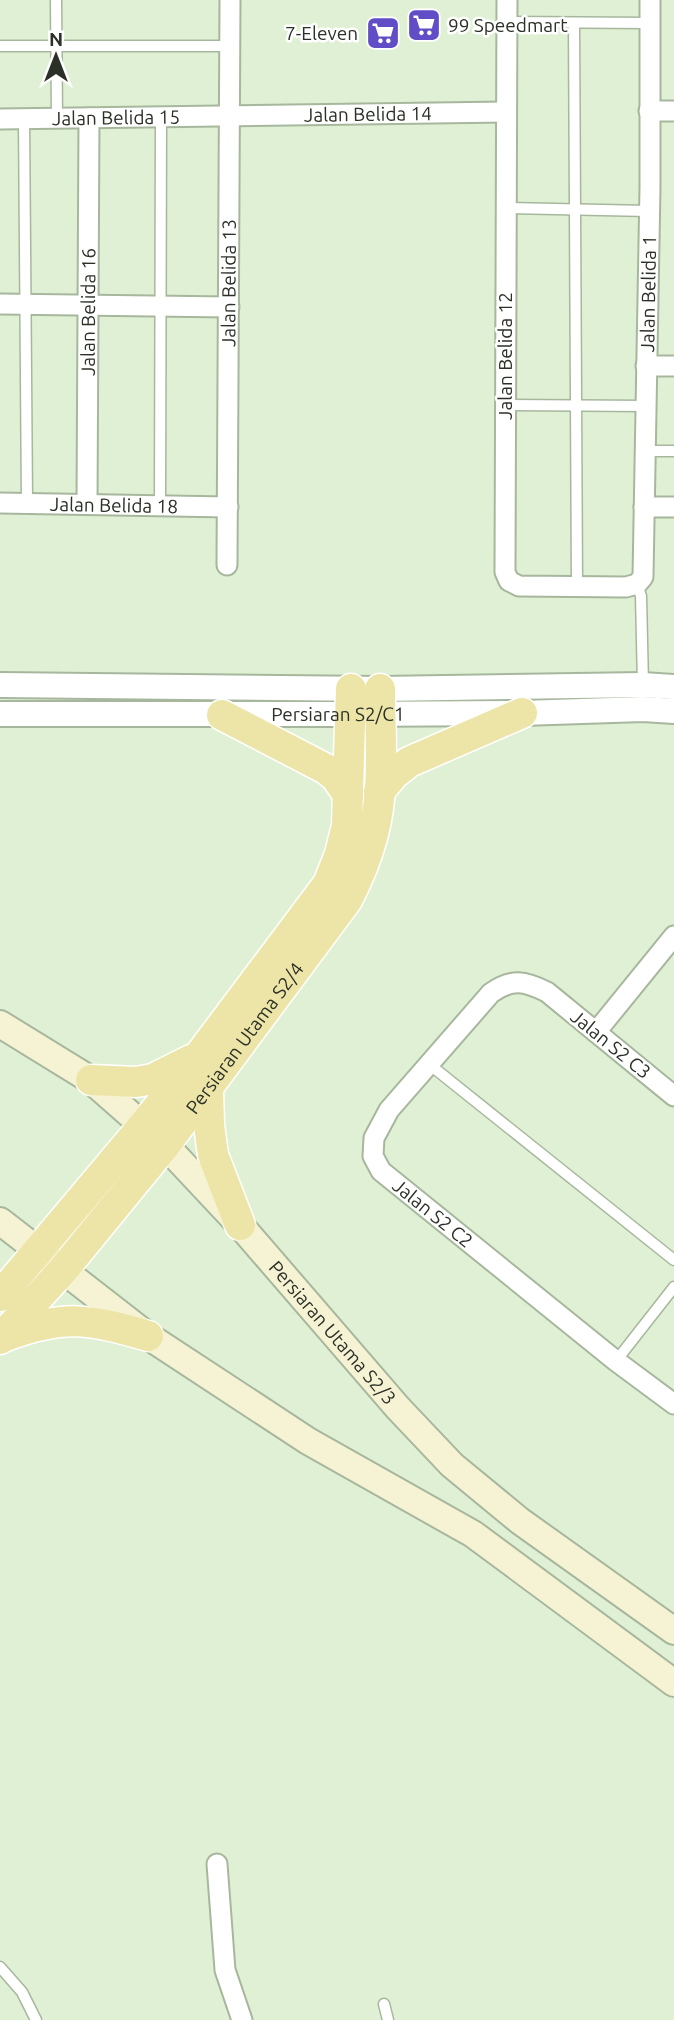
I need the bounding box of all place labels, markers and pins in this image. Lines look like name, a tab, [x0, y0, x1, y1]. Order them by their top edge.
supermarket icon: 99 Speedmart	[405, 6, 443, 44]
supermarket icon: 7-Eleven	[364, 14, 402, 52]
place label: 99 Speedmart	[448, 14, 568, 36]
place label: 7-Eleven	[285, 22, 358, 44]

